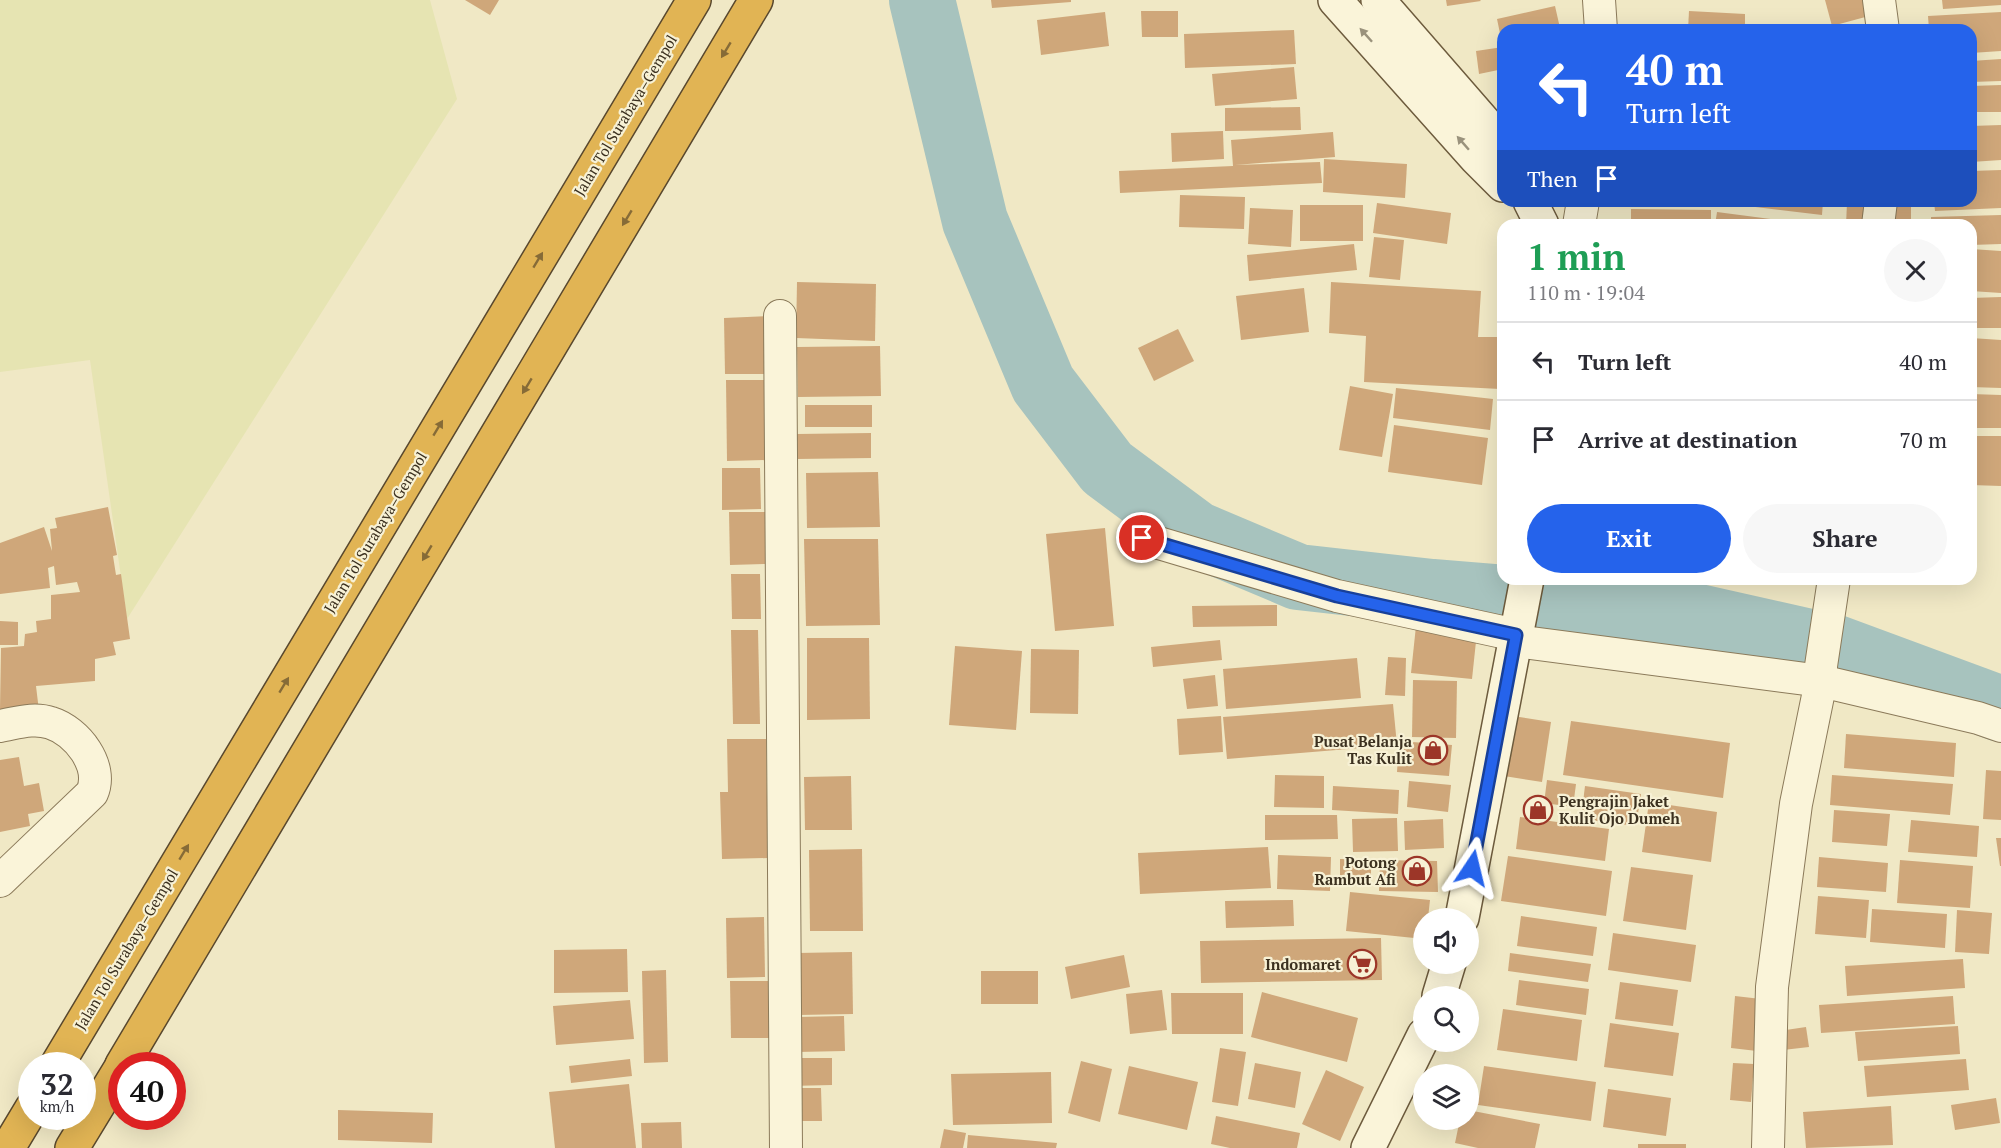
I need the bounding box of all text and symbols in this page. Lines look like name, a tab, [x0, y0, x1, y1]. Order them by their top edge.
one-way arrow	[1360, 28, 1373, 43]
street label: Jalan Tol Surabaya–Gempol	[569, 31, 681, 199]
text: 40 m	[1626, 41, 1724, 97]
one-way arrow	[721, 42, 731, 59]
icon: left	[1527, 48, 1605, 126]
text: Turn left	[1626, 95, 1731, 131]
one-way arrow	[1456, 135, 1469, 151]
icon: arrive	[1590, 162, 1623, 195]
text: Then	[1527, 164, 1578, 193]
one-way arrow	[621, 210, 632, 226]
text: 1 min	[1527, 233, 1625, 280]
button: close	[1884, 239, 1947, 302]
one-way arrow	[533, 252, 544, 268]
text: 110 m · 19:04	[1527, 279, 1645, 306]
icon: left	[1527, 345, 1560, 378]
text: Turn left	[1578, 347, 1671, 376]
text: 40 m	[1899, 347, 1947, 376]
one-way arrow	[522, 378, 532, 395]
one-way arrow	[433, 419, 443, 436]
icon: arrive	[1527, 423, 1560, 456]
text: Arrive at destination	[1578, 425, 1797, 454]
text: 70 m	[1899, 425, 1947, 454]
street label: Jalan Tol Surabaya–Gempol	[319, 448, 431, 616]
button: Exit	[1527, 504, 1731, 573]
button: Share	[1743, 504, 1947, 573]
pin	[1116, 512, 1167, 563]
icon: arrive	[1125, 521, 1158, 554]
one-way arrow	[422, 545, 433, 561]
one-way arrow	[278, 677, 289, 693]
place label: Pusat Belanja Tas Kulit	[1314, 731, 1413, 768]
shop icon: Pusat Belanja Tas Kulit	[1417, 734, 1449, 766]
place label: Pengrajin Jaket Kulit Ojo Dumeh	[1559, 791, 1680, 828]
shop icon: Pengrajin Jaket Kulit Ojo Dumeh	[1522, 794, 1554, 826]
position arrow	[1440, 836, 1504, 900]
one-way arrow	[178, 844, 189, 860]
place label: Potong Rambut Afi	[1314, 852, 1397, 889]
shop icon: Potong Rambut Afi	[1401, 855, 1433, 887]
street label: Jalan Tol Surabaya–Gempol	[70, 865, 182, 1033]
map controls	[1413, 908, 1479, 1130]
button: sound	[1413, 908, 1479, 974]
supermarket icon: Indomaret	[1346, 948, 1378, 980]
place label: Indomaret	[1265, 954, 1341, 974]
button: search	[1413, 986, 1479, 1052]
speed limit sign: 40	[108, 1052, 186, 1130]
text: 32	[40, 1064, 74, 1104]
button: layers	[1413, 1064, 1479, 1130]
text: km/h	[40, 1096, 74, 1116]

